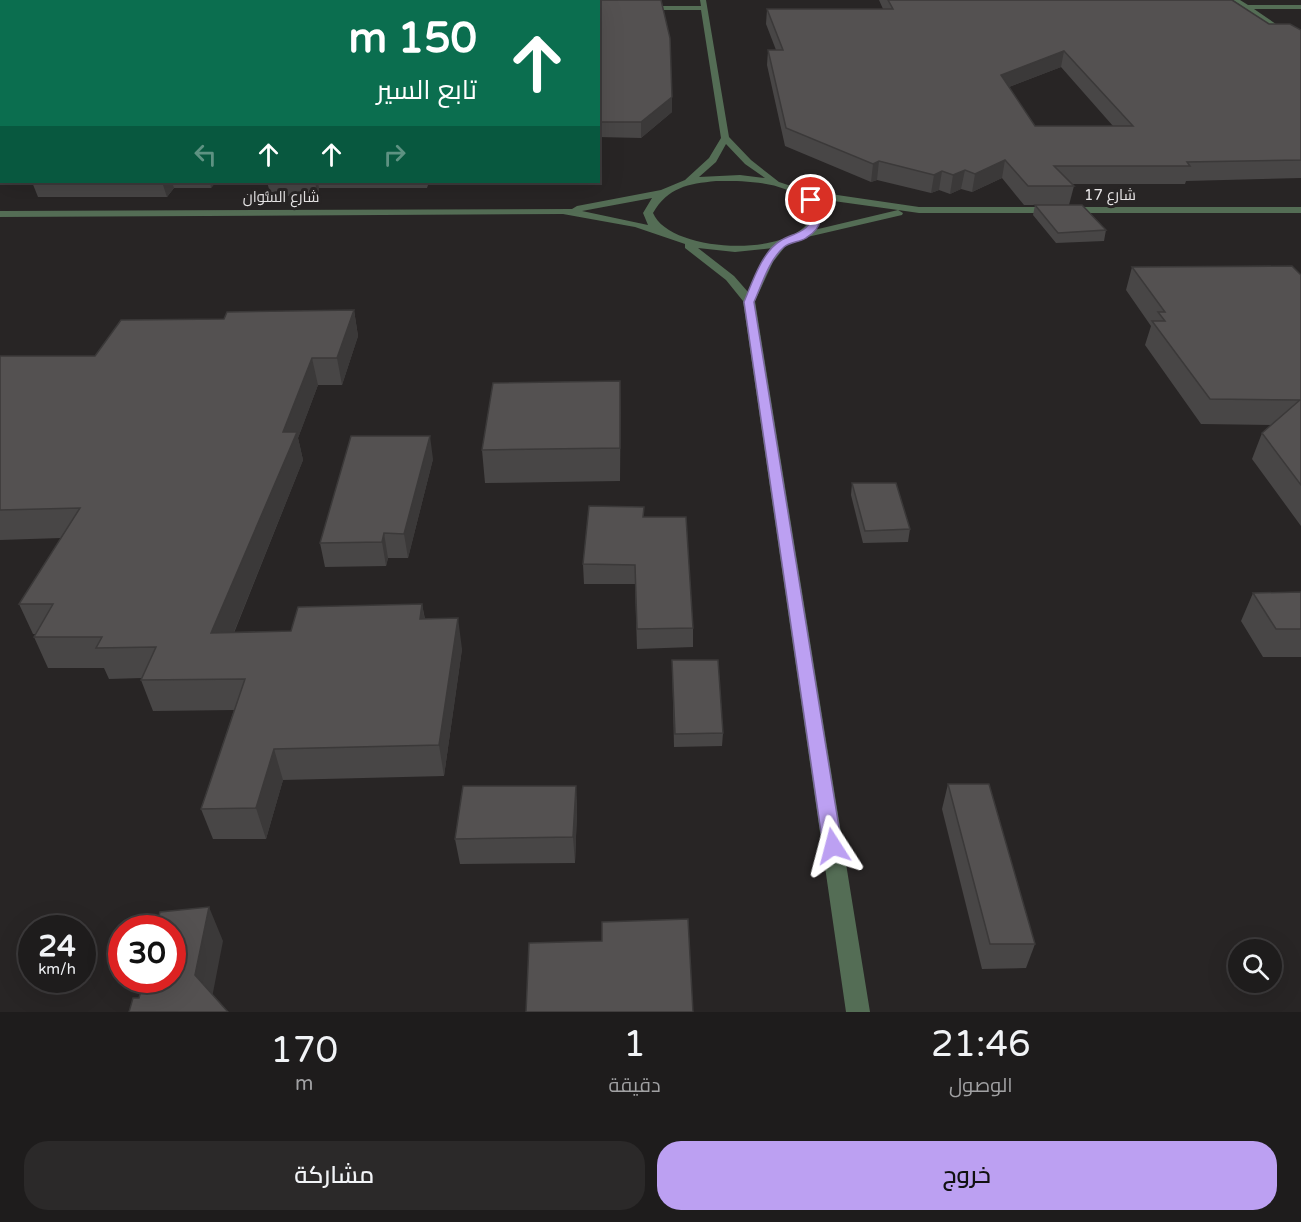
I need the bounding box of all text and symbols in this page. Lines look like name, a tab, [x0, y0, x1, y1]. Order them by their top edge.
text: 150 m	[348, 13, 477, 64]
icon: ahead	[498, 24, 576, 102]
text: تابع السير	[377, 74, 477, 107]
icon: left	[189, 138, 222, 171]
icon: ahead	[252, 138, 285, 171]
icon: ahead	[315, 138, 348, 171]
icon: right	[378, 138, 411, 171]
pin	[785, 174, 836, 225]
icon: arrive	[794, 183, 827, 216]
street label: شارع 17	[1084, 186, 1136, 206]
street label: شارع السُّوان	[243, 188, 319, 208]
position arrow	[801, 814, 865, 878]
speed limit sign: 30	[108, 915, 186, 993]
text: 24	[38, 928, 76, 965]
map controls	[1228, 939, 1282, 993]
button: search	[1228, 939, 1282, 993]
text: km/h	[38, 960, 76, 978]
text: 1	[623, 1023, 646, 1066]
text: 21:46	[931, 1023, 1031, 1066]
text: 170	[270, 1029, 338, 1072]
text: m	[295, 1072, 313, 1096]
text: دقيقة	[609, 1074, 661, 1098]
text: الوصول	[949, 1074, 1013, 1098]
button: مشاركة	[24, 1141, 645, 1210]
button: خروج	[657, 1141, 1277, 1210]

